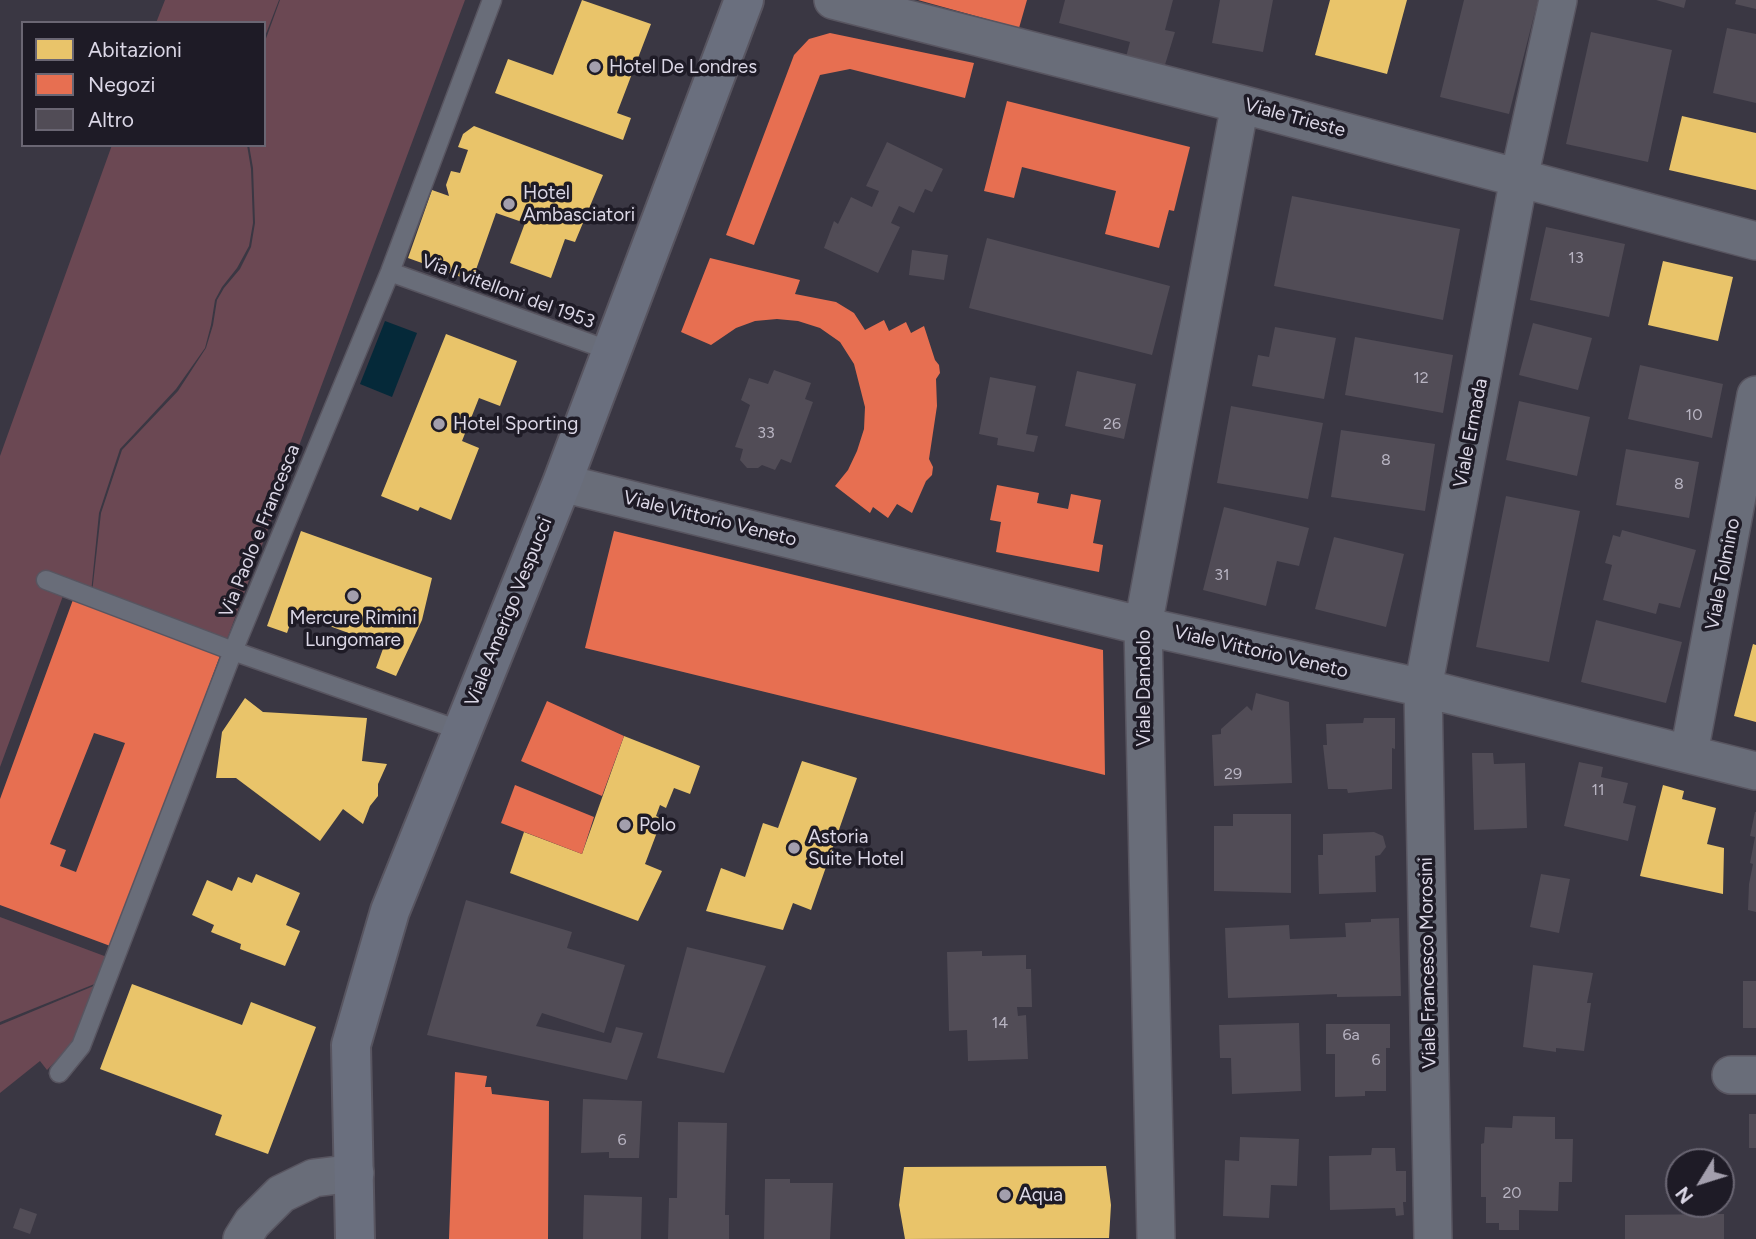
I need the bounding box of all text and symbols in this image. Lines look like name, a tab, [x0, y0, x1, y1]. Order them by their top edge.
legend	[21, 21, 266, 147]
text: Abitazioni	[88, 37, 182, 62]
place label: Hotel De Londres	[609, 56, 757, 78]
marker: Hotel De Londres	[587, 59, 603, 75]
text: Negozi	[88, 72, 155, 97]
street label: Viale Trieste	[1242, 94, 1348, 142]
text: Altro	[88, 107, 134, 132]
place label: Hotel Ambasciatori	[523, 182, 635, 226]
marker: Hotel Ambasciatori	[501, 196, 517, 212]
house number: 13	[1568, 248, 1584, 268]
street label: Via I vitelloni del 1953	[418, 250, 598, 334]
house number: 12	[1413, 368, 1429, 388]
street label: Viale Ermada	[1449, 376, 1493, 490]
house number: 10	[1686, 405, 1702, 425]
place label: Hotel Sporting	[453, 413, 578, 435]
house number: 26	[1103, 414, 1121, 434]
marker: Hotel Sporting	[431, 416, 447, 432]
house number: 33	[757, 423, 775, 443]
street label: Via Paolo e Francesca	[215, 441, 305, 621]
house number: 8	[1381, 450, 1391, 470]
house number: 8	[1674, 474, 1684, 494]
street label: Viale Vittorio Veneto	[621, 486, 799, 552]
street label: Viale Amerigo Vespucci	[461, 514, 557, 710]
street label: Viale Tolmino	[1701, 516, 1745, 632]
house number: 31	[1214, 565, 1230, 585]
marker: Mercure Rimini Lungomare	[345, 588, 361, 604]
place label: Mercure Rimini Lungomare	[289, 607, 417, 651]
street label: Viale Vittorio Veneto	[1172, 621, 1350, 683]
street label: Viale Dandolo	[1133, 629, 1155, 747]
house number: 29	[1224, 764, 1242, 784]
house number: 11	[1591, 780, 1605, 800]
place label: Polo	[639, 814, 676, 836]
marker: Polo	[617, 817, 633, 833]
place label: Astoria Suite Hotel	[808, 826, 904, 870]
marker: Astoria Suite Hotel	[786, 840, 802, 856]
street label: Viale Francesco Morosini	[1415, 857, 1441, 1069]
house number: 14	[992, 1013, 1008, 1033]
house number: 6a	[1342, 1025, 1360, 1045]
house number: 6	[1371, 1050, 1381, 1070]
house number: 6	[617, 1130, 627, 1150]
north arrow	[1665, 1148, 1735, 1218]
text: N	[1671, 1182, 1698, 1208]
house number: 20	[1502, 1183, 1522, 1203]
place label: Aqua	[1019, 1184, 1063, 1206]
marker: Aqua	[997, 1187, 1013, 1203]

